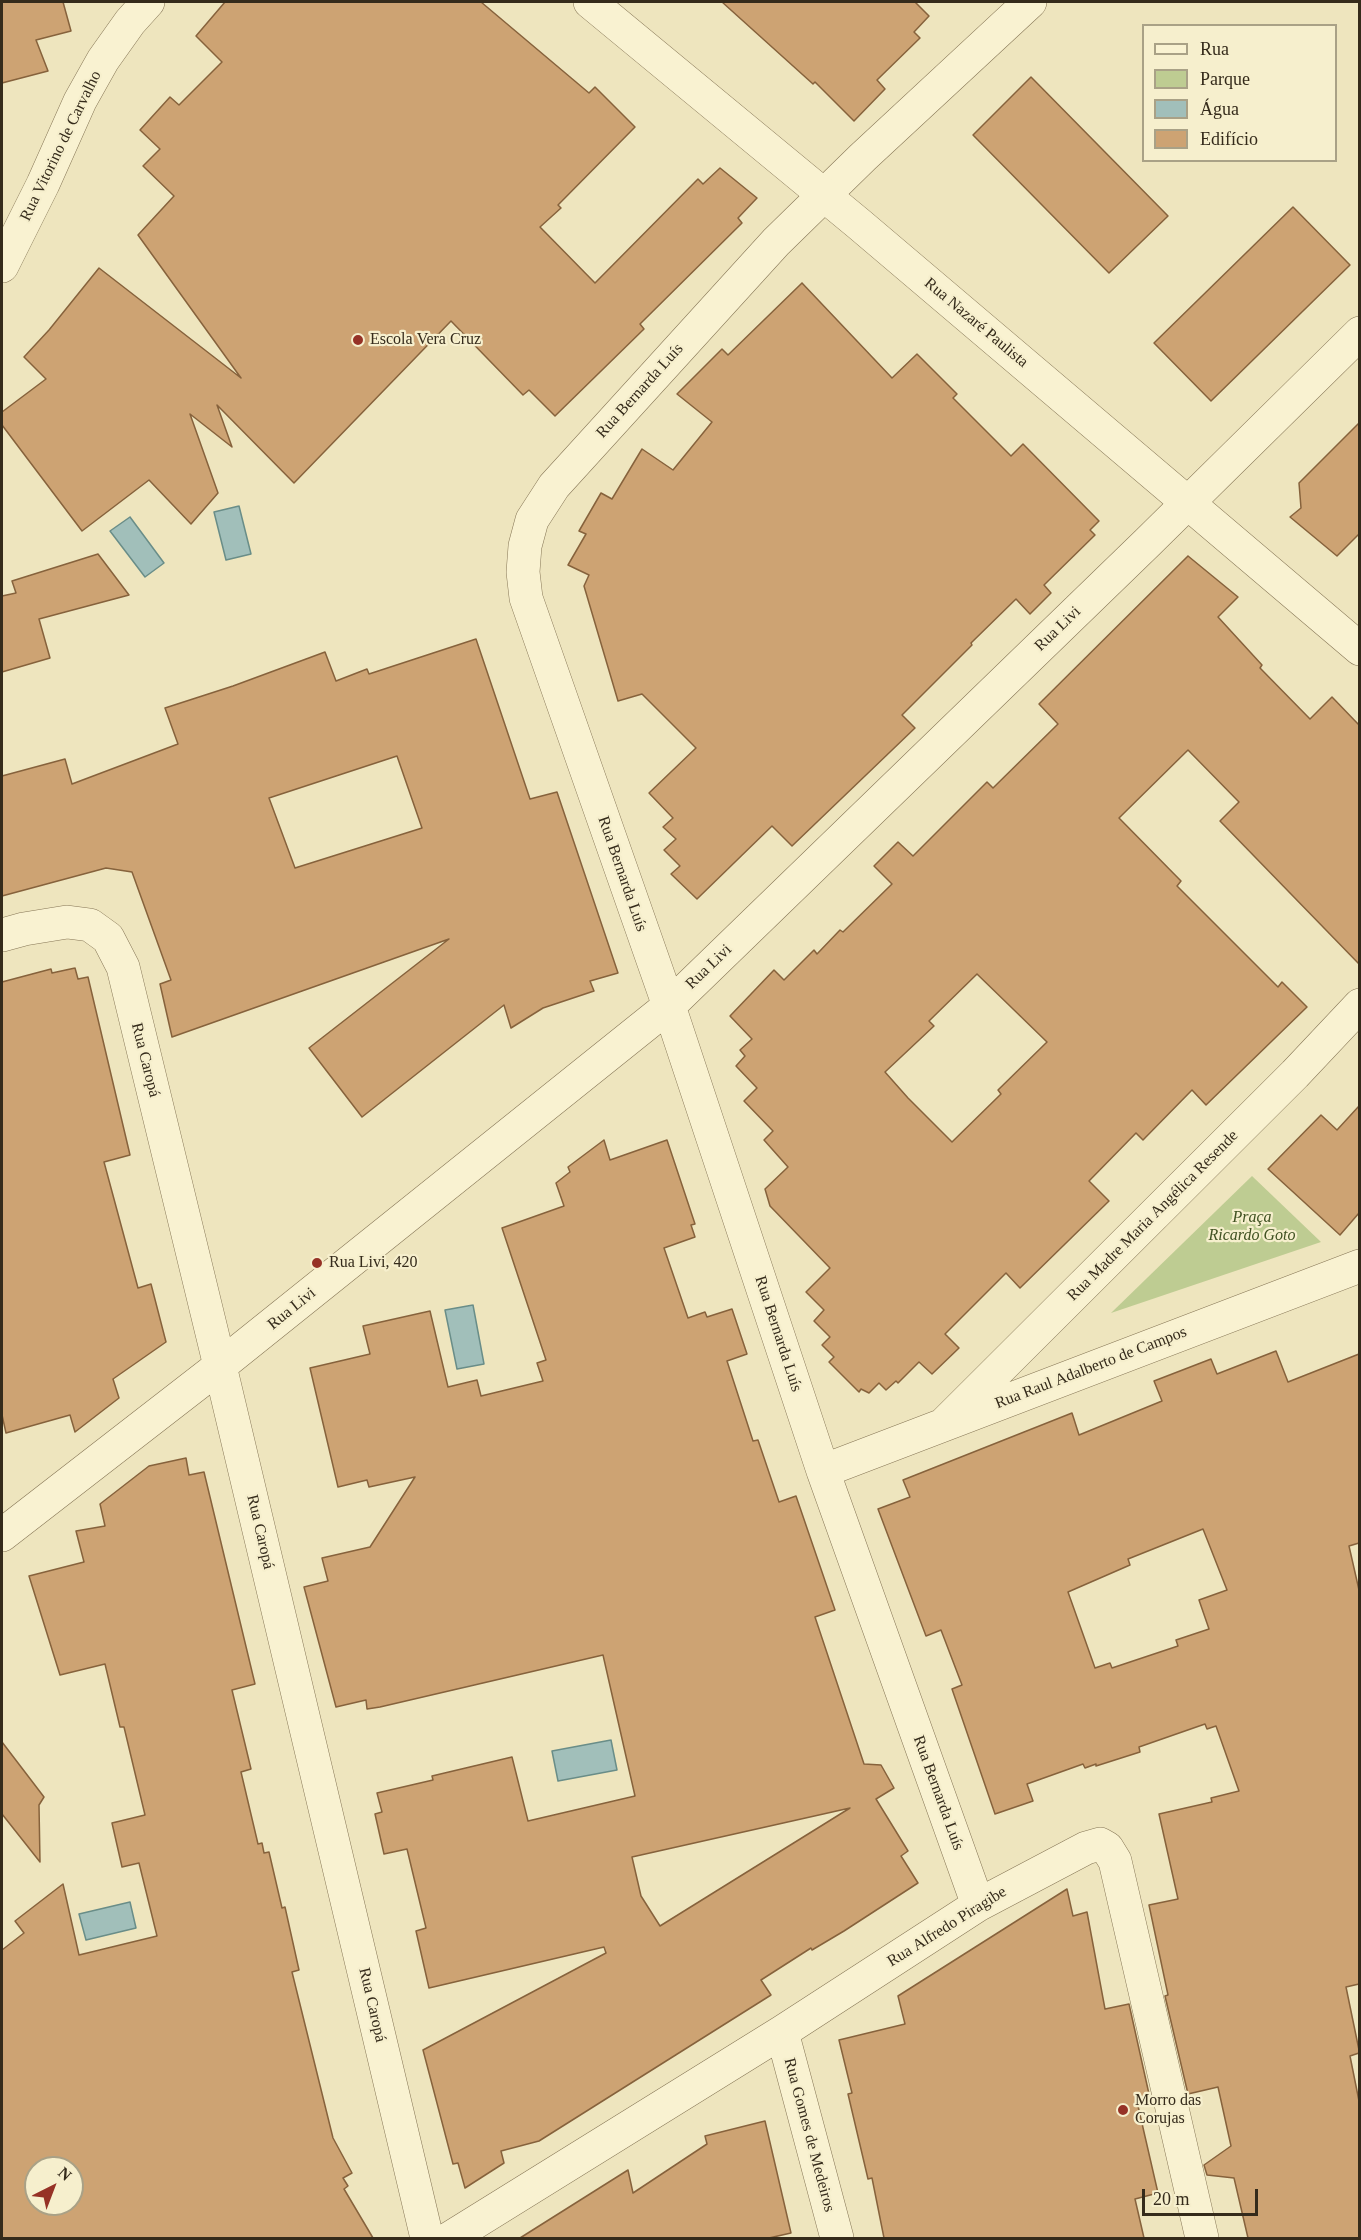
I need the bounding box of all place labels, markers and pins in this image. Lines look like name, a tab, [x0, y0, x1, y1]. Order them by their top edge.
place label: Escola Vera Cruz	[370, 330, 481, 350]
marker: Escola Vera Cruz	[351, 333, 365, 347]
place label: Rua Livi, 420	[329, 1253, 417, 1273]
marker: Rua Livi, 420	[310, 1256, 324, 1270]
place label: Morro das Corujas	[1135, 2091, 1201, 2129]
marker: Morro das Corujas	[1116, 2103, 1130, 2117]

